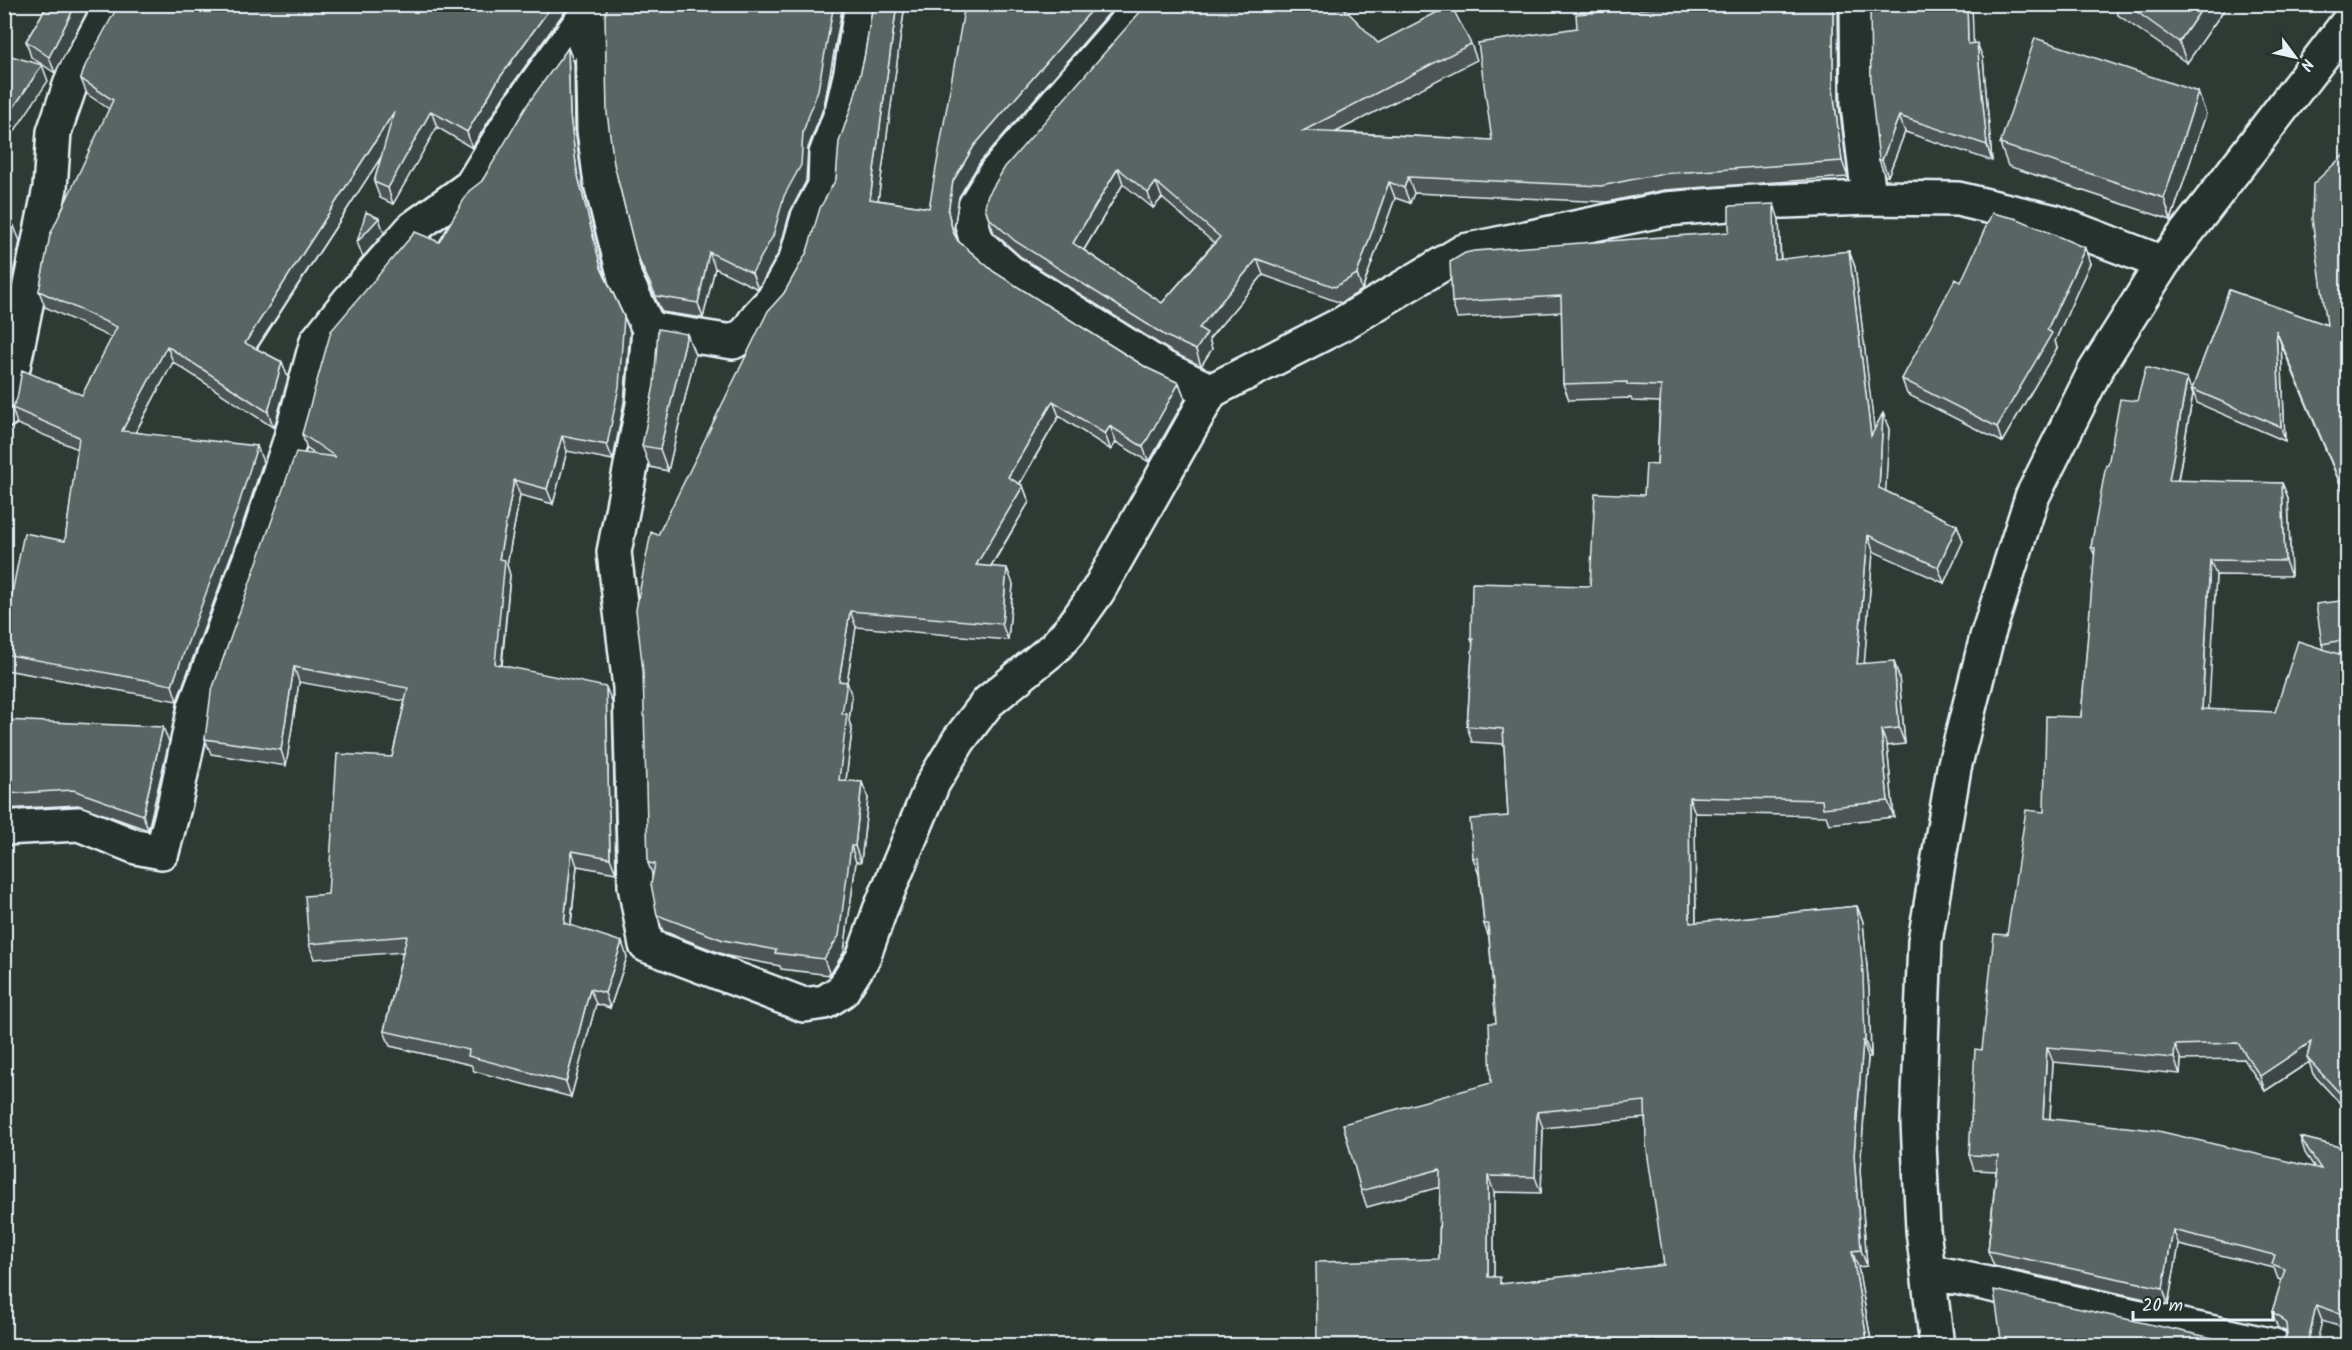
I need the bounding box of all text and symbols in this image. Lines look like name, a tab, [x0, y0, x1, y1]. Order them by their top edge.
north arrow	[2265, 27, 2325, 87]
text: N	[2293, 53, 2320, 75]
scale bar	[2133, 1284, 2272, 1322]
text: 20 m	[2142, 1292, 2183, 1321]

